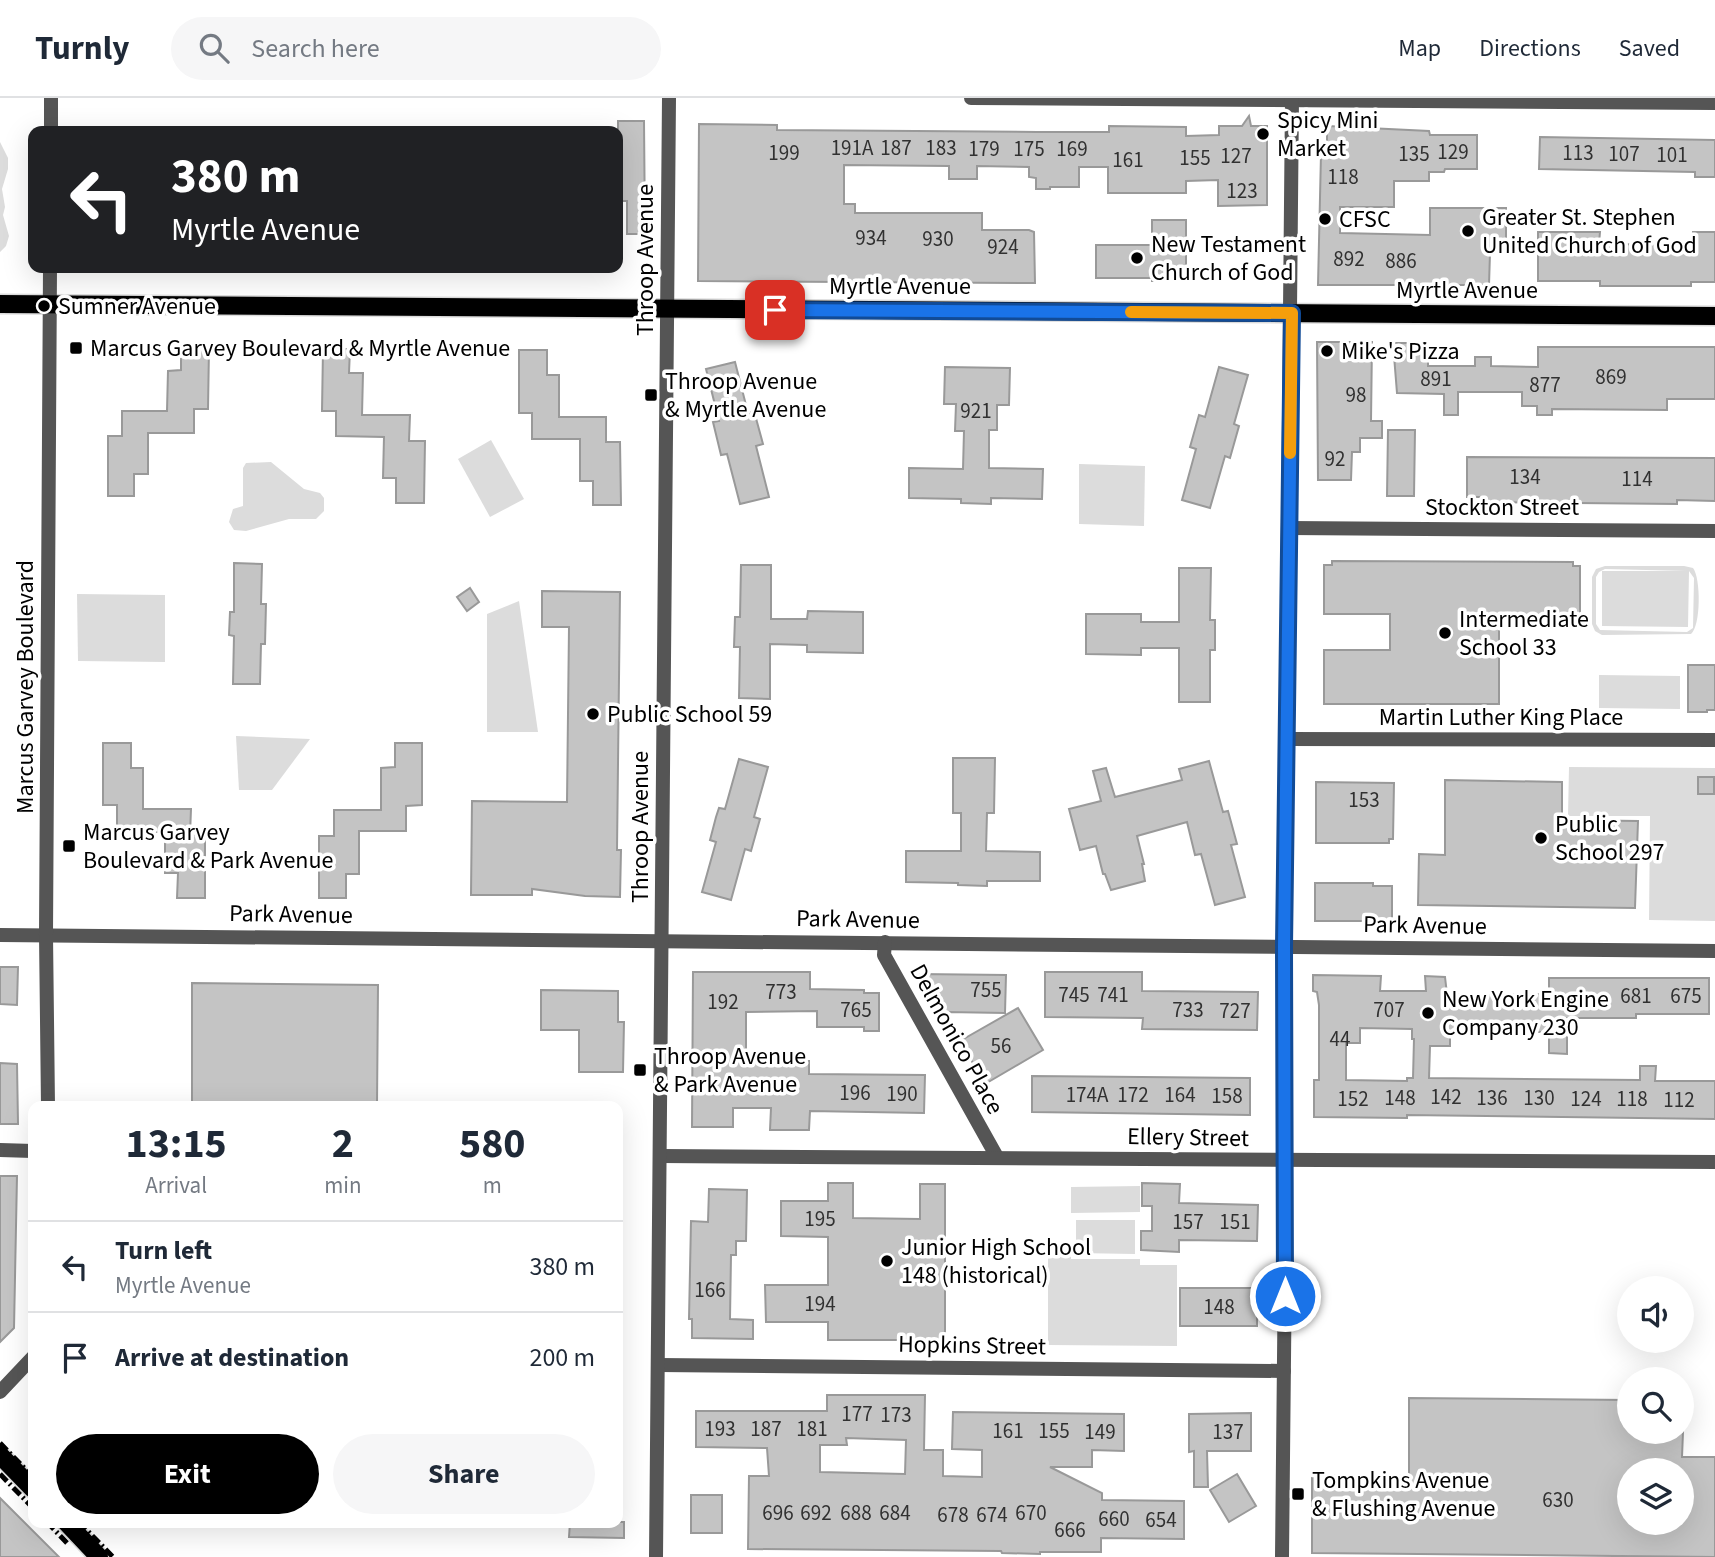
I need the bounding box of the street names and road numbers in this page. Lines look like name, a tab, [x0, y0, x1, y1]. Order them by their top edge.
street label: Throop Avenue	[628, 184, 663, 336]
street label: Myrtle Avenue	[829, 269, 971, 304]
street label: Myrtle Avenue	[1396, 273, 1538, 308]
street label: Stockton Street	[1425, 490, 1579, 525]
street label: Marcus Garvey Boulevard	[8, 560, 43, 814]
street label: Martin Luther King Place	[1379, 700, 1623, 735]
street label: Throop Avenue	[623, 751, 658, 903]
street label: Park Avenue	[229, 896, 353, 933]
street label: Park Avenue	[796, 901, 920, 938]
street label: Park Avenue	[1363, 907, 1487, 944]
street label: Delmonico Place	[901, 958, 1012, 1121]
street label: Ellery Street	[1127, 1119, 1249, 1156]
street label: Hopkins Street	[898, 1327, 1046, 1364]

